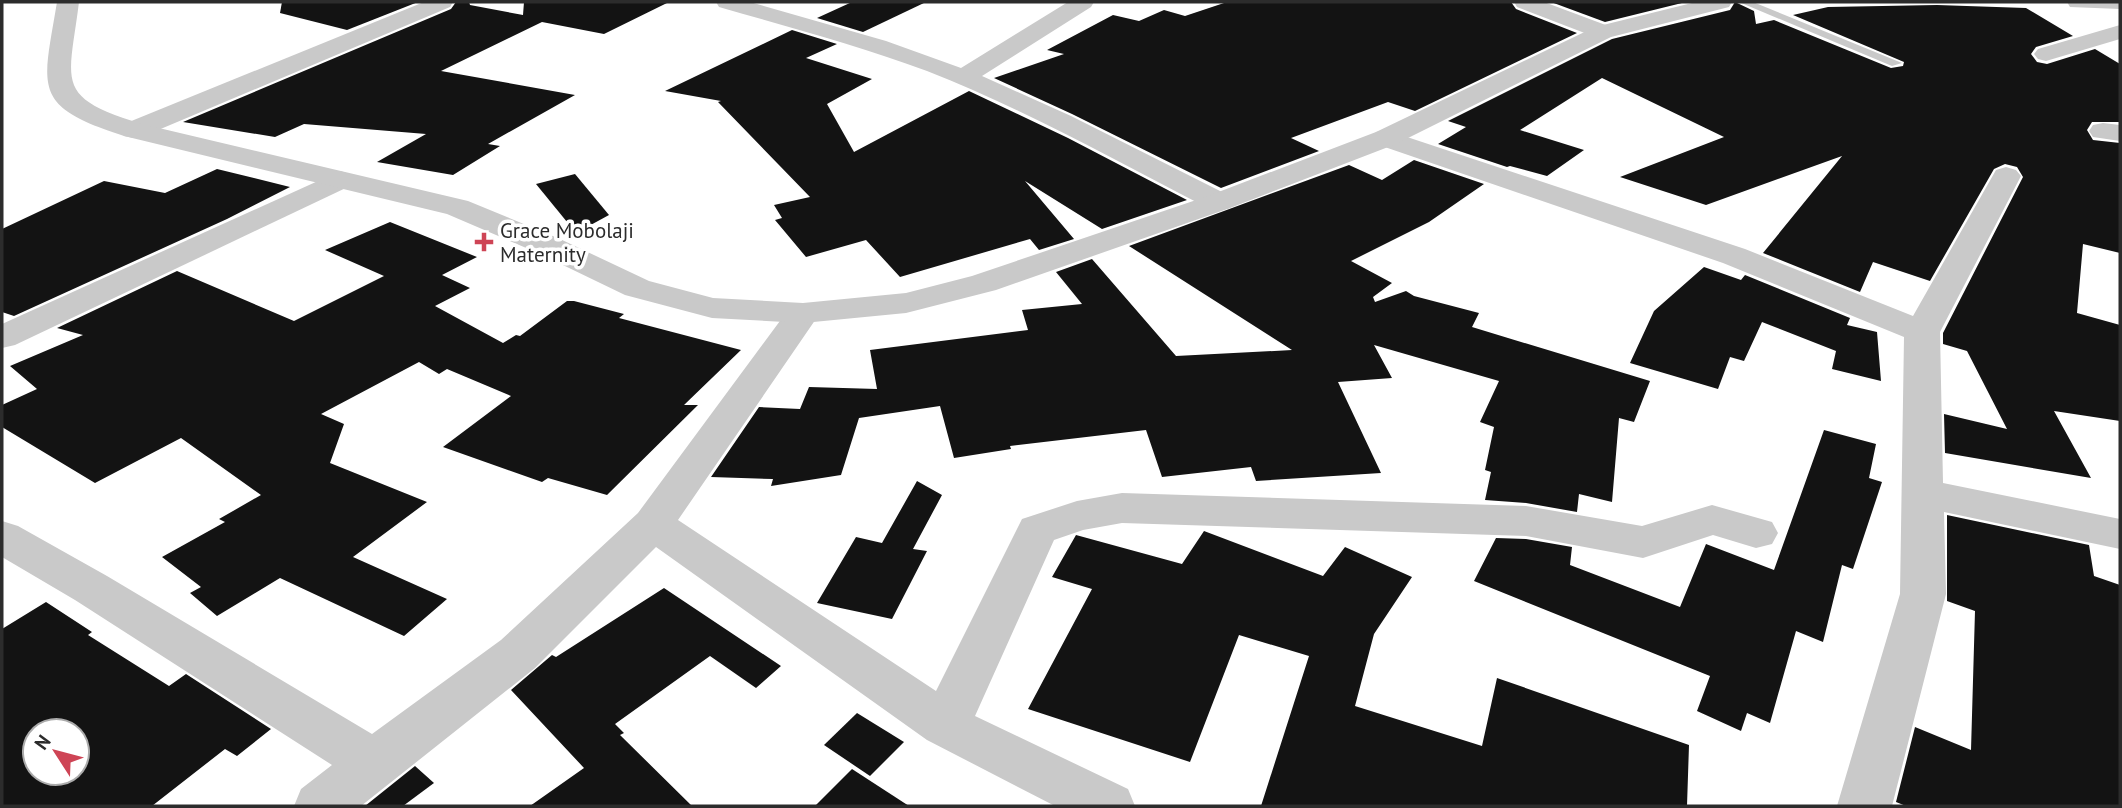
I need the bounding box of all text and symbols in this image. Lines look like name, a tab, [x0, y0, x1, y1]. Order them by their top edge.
place label: Grace Mobolaji Maternity	[500, 217, 634, 268]
marker: Grace Mobolaji Maternity	[474, 232, 494, 252]
north arrow	[21, 717, 91, 787]
text: N	[29, 730, 56, 754]

